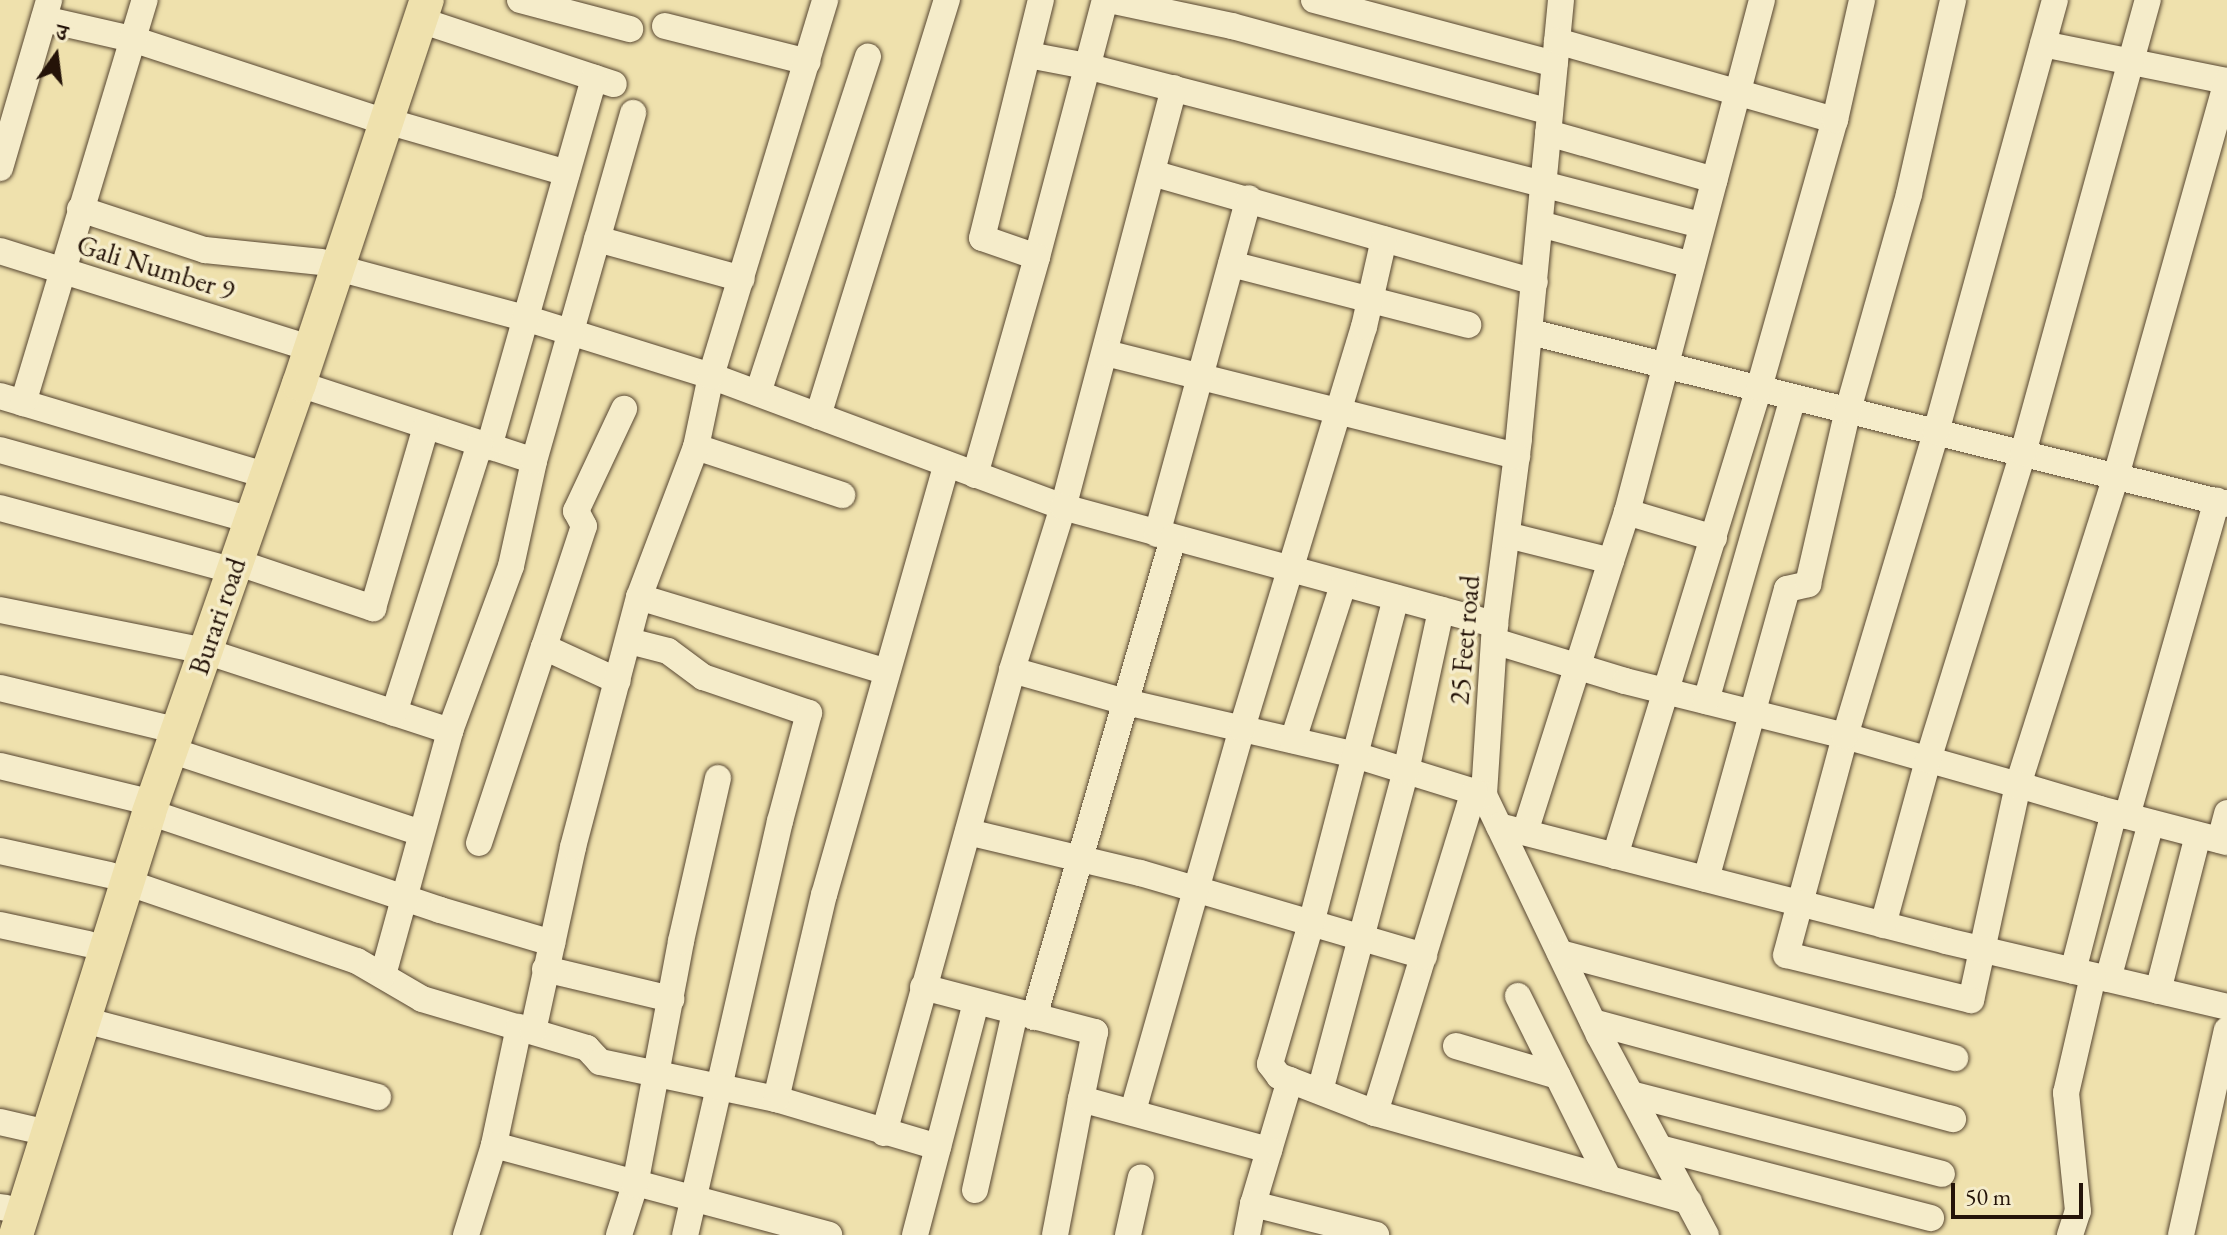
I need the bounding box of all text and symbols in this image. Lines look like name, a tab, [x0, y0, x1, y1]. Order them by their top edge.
north arrow	[16, 16, 96, 96]
text: उ	[53, 17, 71, 48]
street label: Gali Number 9	[73, 227, 239, 307]
street label: Burari road	[181, 553, 253, 679]
street label: 25 Feet road	[1442, 574, 1486, 706]
scale bar	[1955, 1167, 2087, 1217]
text: 50 m	[1965, 1181, 2012, 1212]

